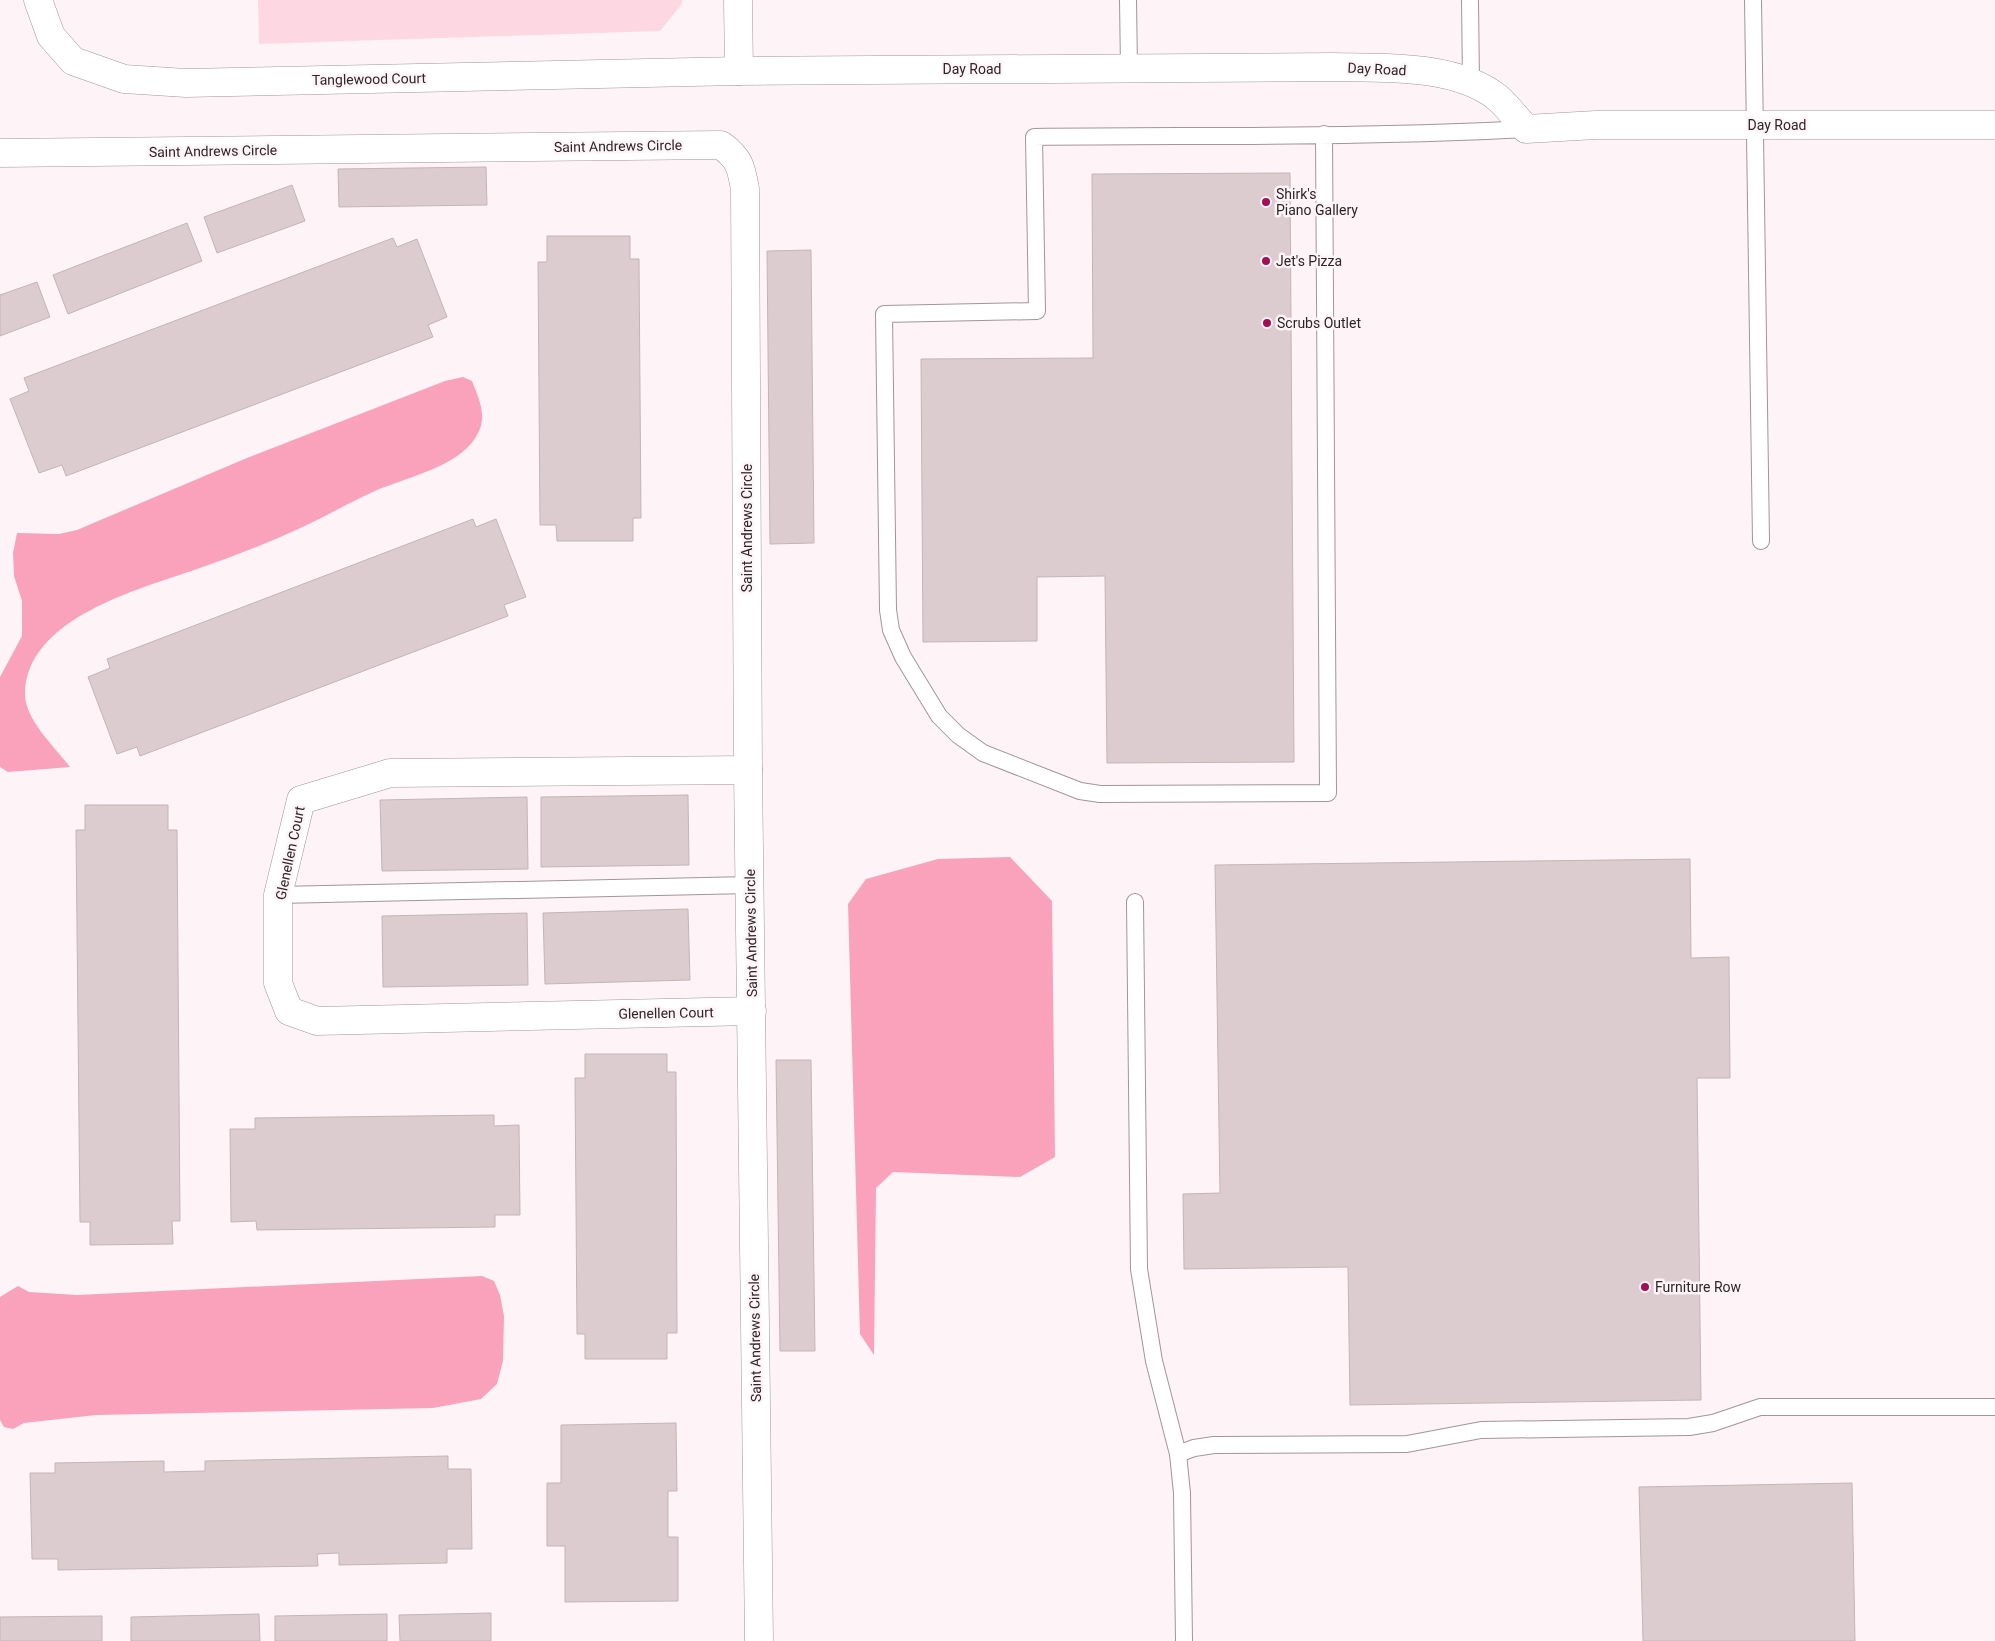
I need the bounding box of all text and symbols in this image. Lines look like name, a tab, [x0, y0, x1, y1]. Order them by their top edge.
street label: Day Road	[1347, 59, 1407, 79]
street label: Day Road	[943, 61, 1001, 77]
street label: Tanglewood Court	[312, 70, 427, 88]
street label: Day Road	[1748, 117, 1806, 133]
street label: Saint Andrews Circle	[554, 137, 682, 155]
street label: Saint Andrews Circle	[149, 142, 277, 160]
place label: Shirk's Piano Gallery	[1276, 186, 1358, 218]
marker: Shirk's Piano Gallery	[1260, 196, 1272, 208]
place label: Jet's Pizza	[1276, 253, 1342, 269]
marker: Jet's Pizza	[1260, 255, 1272, 267]
place label: Scrubs Outlet	[1277, 315, 1361, 331]
marker: Scrubs Outlet	[1261, 317, 1273, 329]
street label: Saint Andrews Circle	[739, 464, 755, 592]
street label: Glenellen Court	[272, 804, 308, 901]
street label: Saint Andrews Circle	[742, 869, 760, 997]
street label: Glenellen Court	[618, 1004, 714, 1022]
street label: Saint Andrews Circle	[746, 1274, 764, 1402]
place label: Furniture Row	[1655, 1279, 1742, 1295]
marker: Furniture Row	[1639, 1281, 1651, 1293]

